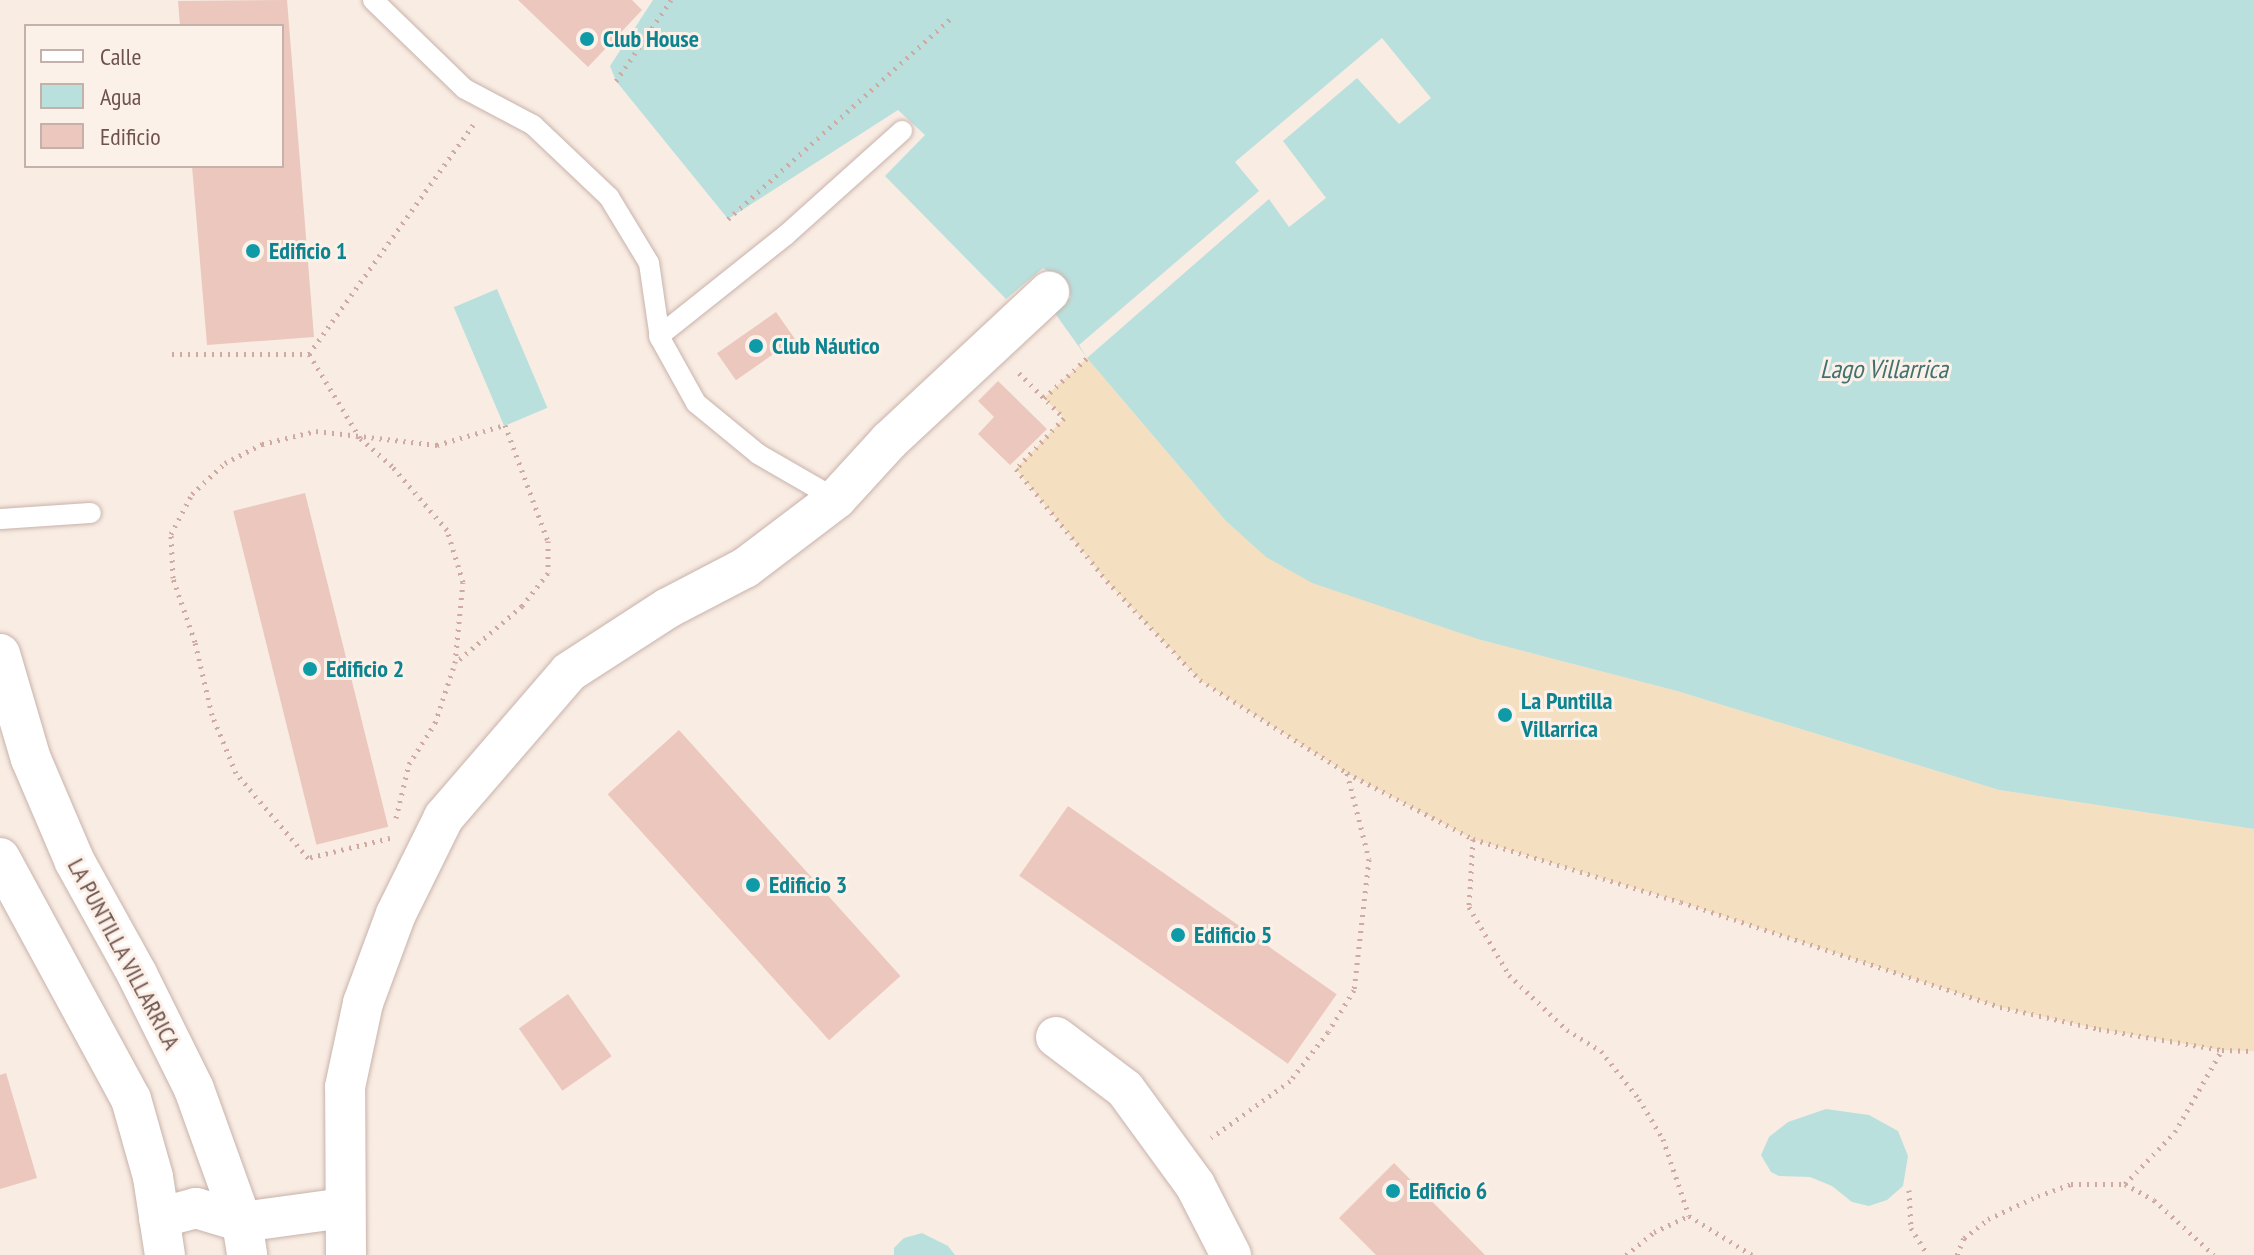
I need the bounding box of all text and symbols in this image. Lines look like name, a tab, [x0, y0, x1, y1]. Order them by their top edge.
legend	[24, 24, 284, 168]
place label: Club House	[603, 25, 699, 53]
marker: Club House	[578, 30, 596, 48]
text: Calle	[100, 41, 141, 72]
text: Agua	[100, 81, 141, 112]
text: Edificio	[100, 121, 161, 152]
place label: Edificio 1	[269, 237, 347, 265]
marker: Edificio 1	[244, 242, 262, 260]
place label: Club Náutico	[772, 332, 880, 360]
marker: Club Náutico	[747, 337, 765, 355]
water label: Lago Villarrica	[1820, 353, 1948, 385]
place label: Edificio 2	[326, 655, 404, 683]
marker: Edificio 2	[301, 660, 319, 678]
place label: La Puntilla Villarrica	[1521, 687, 1612, 743]
marker: La Puntilla Villarrica	[1496, 706, 1514, 724]
street label: LA PUNTILLA VILLARRICA	[61, 853, 187, 1055]
place label: Edificio 3	[769, 871, 847, 899]
marker: Edificio 3	[744, 876, 762, 894]
place label: Edificio 5	[1194, 921, 1272, 949]
marker: Edificio 5	[1169, 926, 1187, 944]
place label: Edificio 6	[1409, 1177, 1487, 1205]
marker: Edificio 6	[1384, 1182, 1402, 1200]

